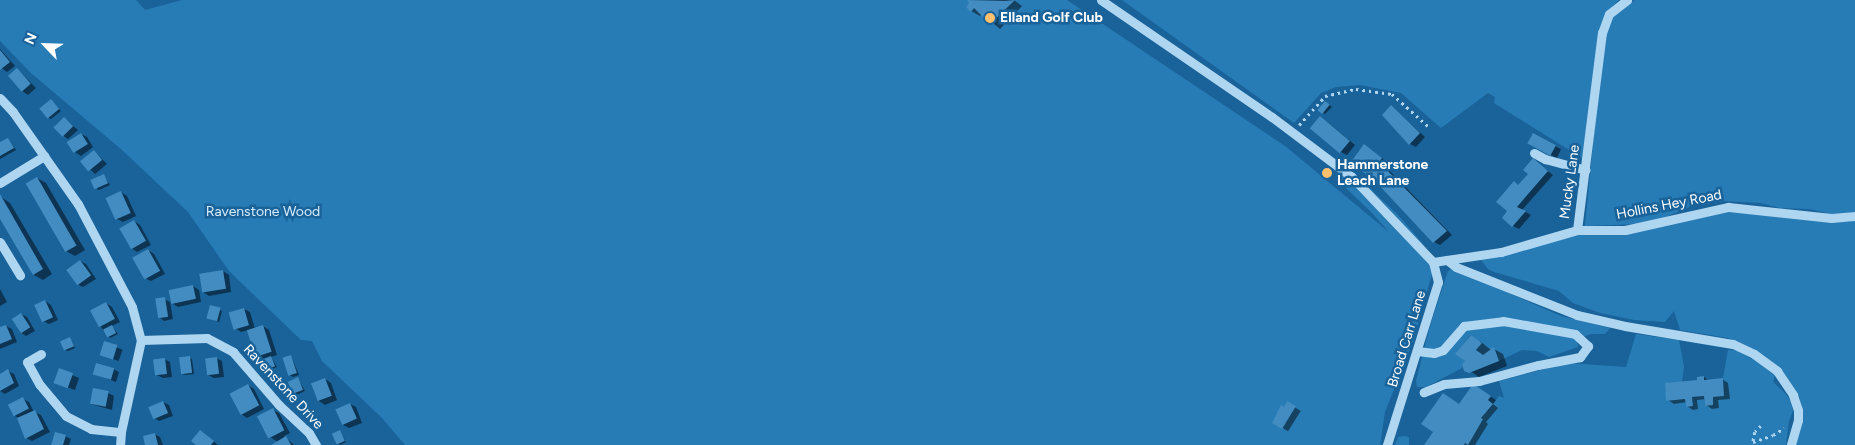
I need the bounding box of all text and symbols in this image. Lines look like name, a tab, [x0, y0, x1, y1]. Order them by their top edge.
place label: Elland Golf Club	[1000, 10, 1103, 26]
marker: Elland Golf Club	[984, 12, 996, 24]
north arrow	[20, 20, 70, 70]
text: N	[21, 30, 41, 47]
street label: Mucky Lane	[1556, 144, 1584, 220]
place label: Hammerstone Leach Lane	[1337, 157, 1428, 190]
marker: Hammerstone Leach Lane	[1321, 167, 1333, 179]
street label: Hollins Hey Road	[1615, 187, 1723, 223]
park label: Ravenstone Wood	[206, 204, 320, 220]
street label: Broad Carr Lane	[1384, 289, 1430, 389]
street label: Ravenstone Drive	[239, 341, 327, 433]

